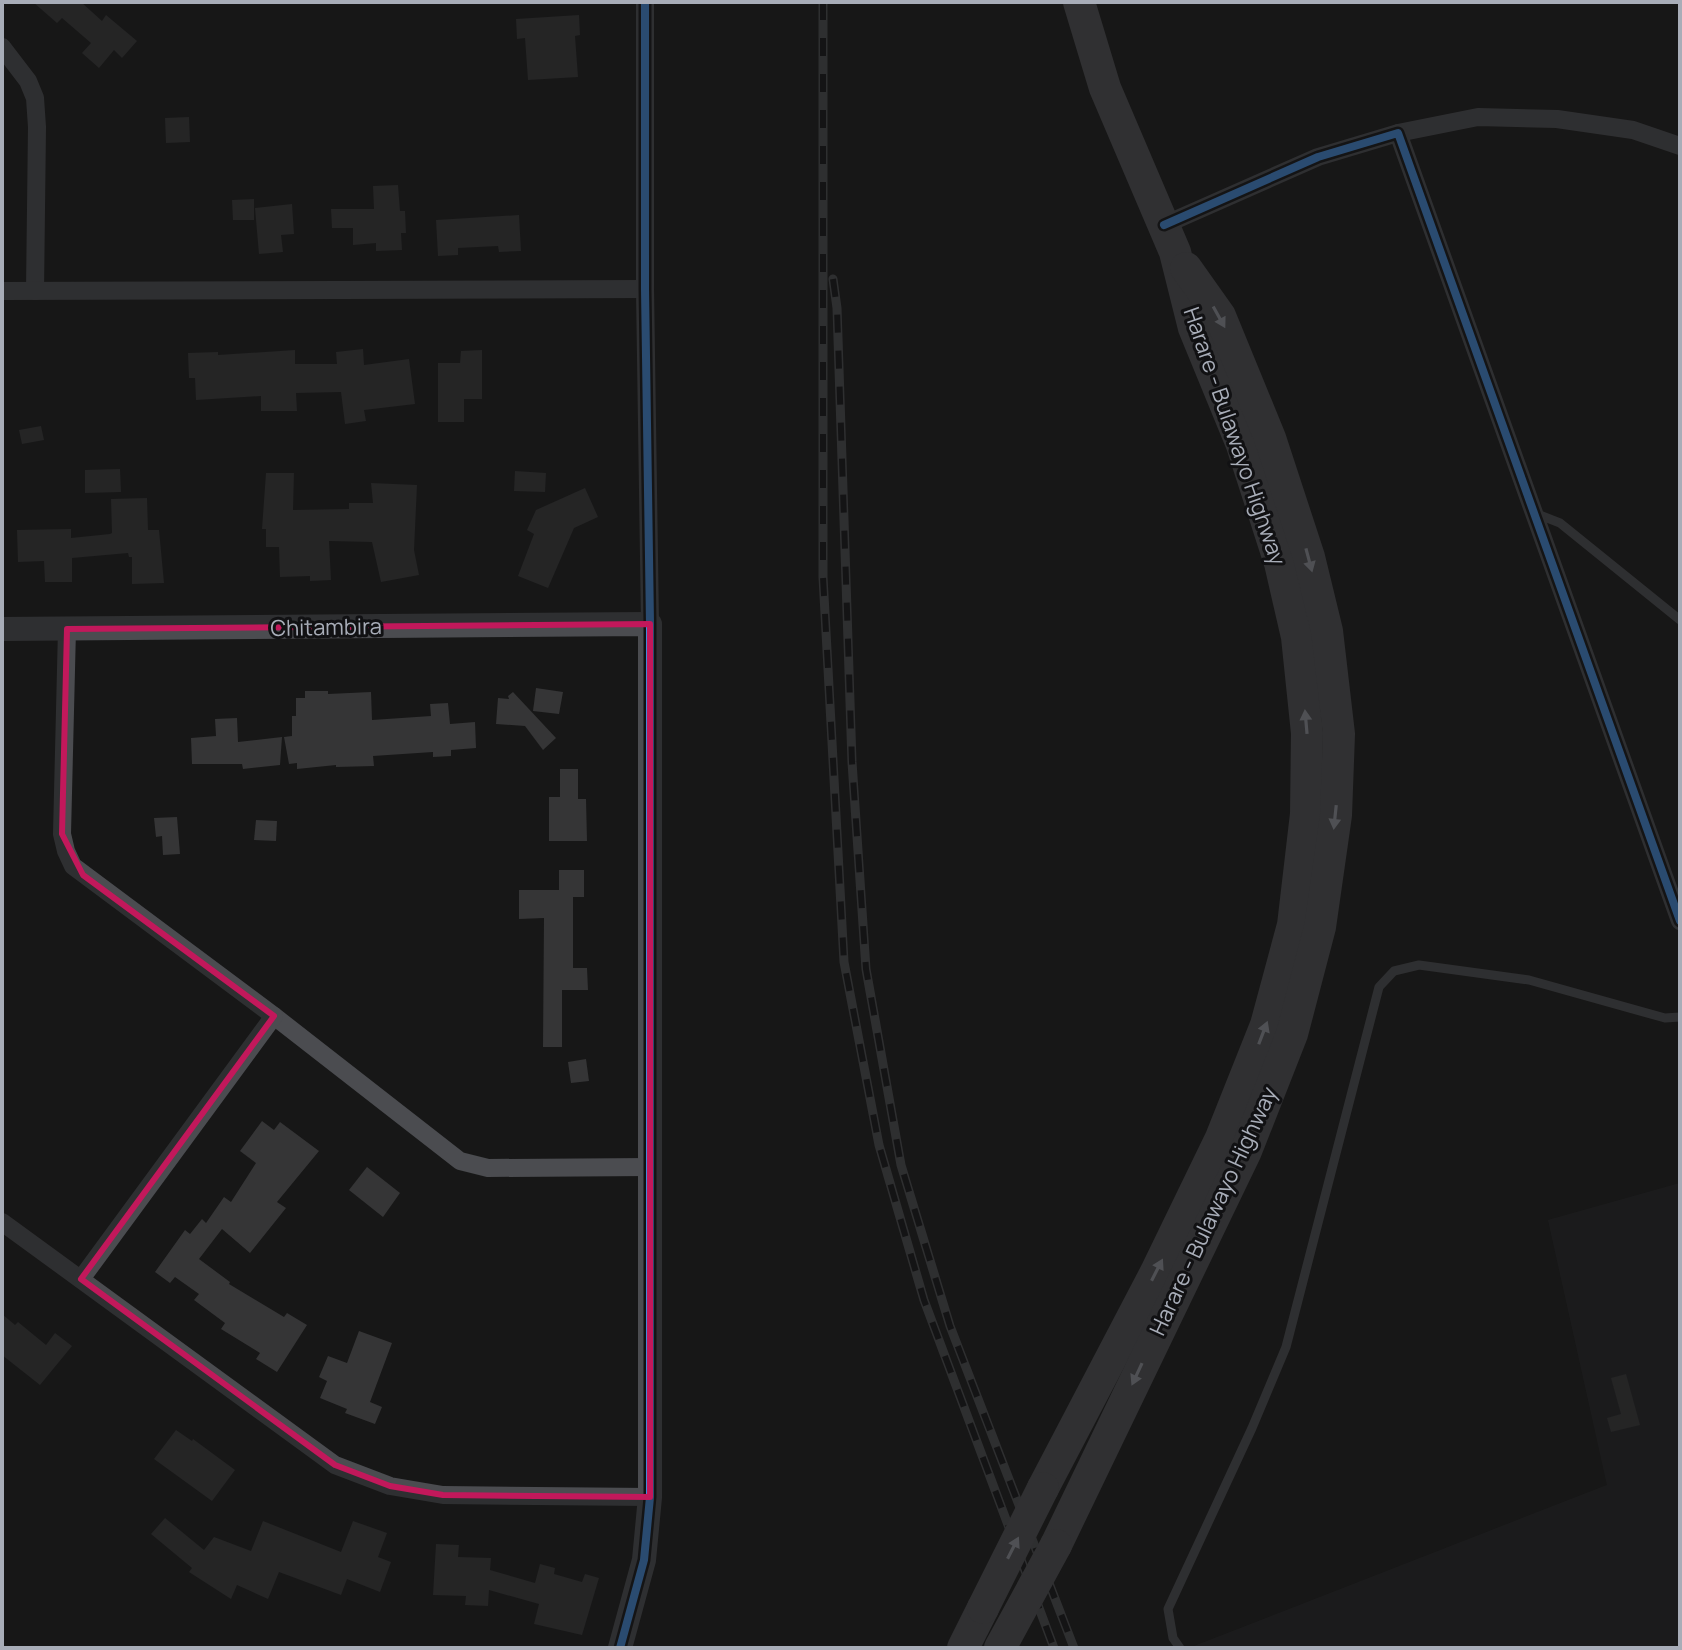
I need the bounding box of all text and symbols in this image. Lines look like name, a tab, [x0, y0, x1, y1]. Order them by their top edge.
street label: Harare - Bulawayo Highway	[1177, 303, 1293, 569]
one-way arrow	[1212, 305, 1225, 328]
one-way arrow	[1304, 547, 1316, 572]
street label: Chitambira	[270, 611, 382, 643]
one-way arrow	[1299, 709, 1312, 734]
one-way arrow	[1329, 805, 1342, 830]
one-way arrow	[1257, 1021, 1270, 1045]
street label: Harare - Bulawayo Highway	[1142, 1081, 1284, 1340]
one-way arrow	[1150, 1258, 1163, 1281]
one-way arrow	[1130, 1363, 1144, 1386]
one-way arrow	[1007, 1536, 1020, 1559]

